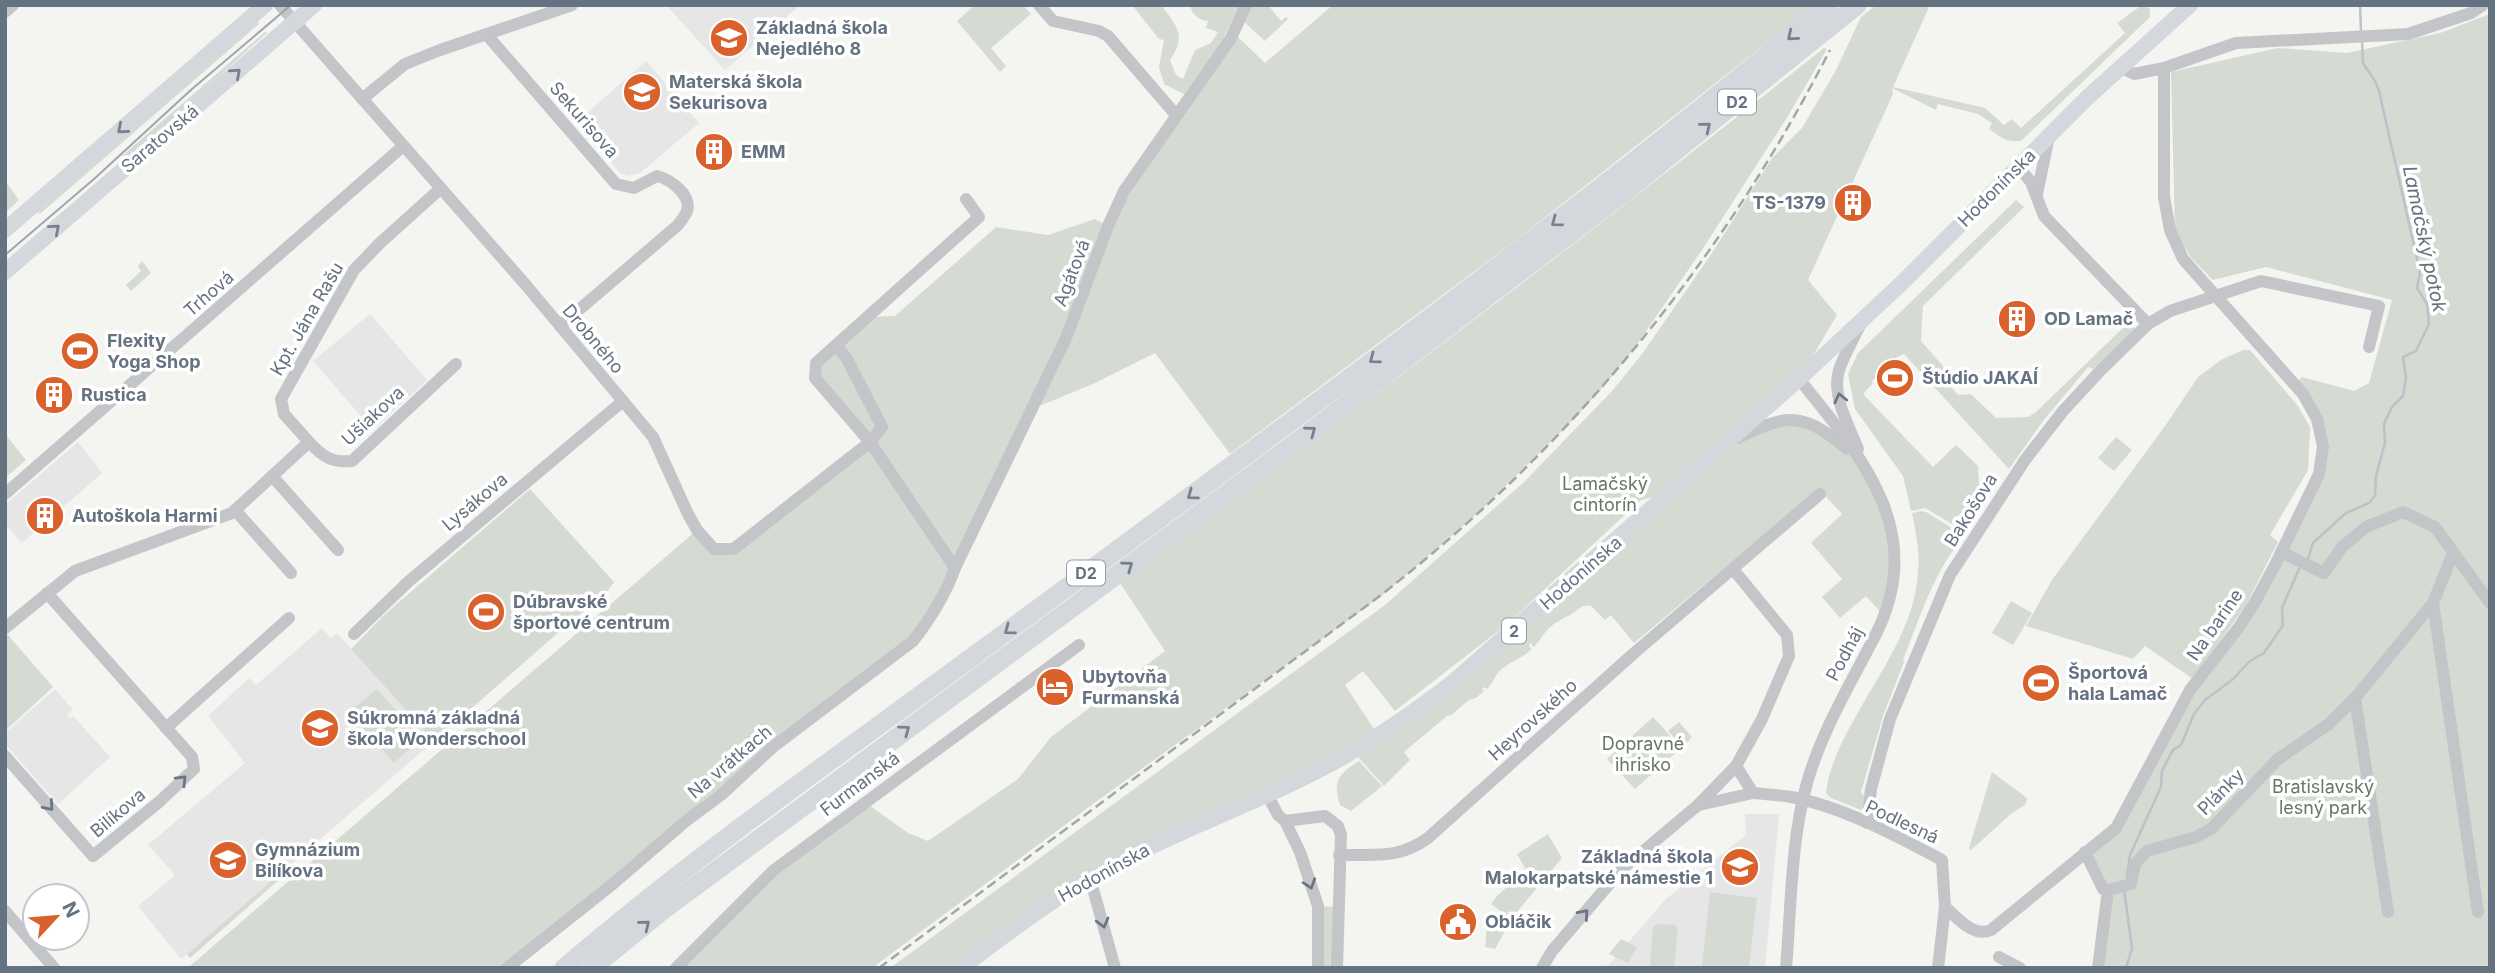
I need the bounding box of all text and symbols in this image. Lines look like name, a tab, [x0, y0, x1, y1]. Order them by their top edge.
school or university icon: Základná škola Nejedlého 8	[708, 17, 750, 59]
place label: Základná škola Nejedlého 8	[756, 17, 888, 59]
one-way arrow	[1787, 28, 1800, 40]
one-way arrow	[228, 69, 241, 81]
school or university icon: Materská škola Sekurisova	[621, 71, 663, 113]
place label: Materská škola Sekurisova	[669, 71, 802, 113]
street label: Sekurisova	[546, 77, 623, 162]
road number: D2	[1718, 90, 1756, 114]
street label: Saratovská	[117, 100, 203, 177]
one-way arrow	[117, 121, 130, 133]
one-way arrow	[1698, 123, 1710, 136]
building icon: EMM	[693, 131, 735, 173]
place label: EMM	[741, 141, 785, 162]
street label: Hodonínska	[1953, 144, 2040, 231]
water label: Lamačský potok	[2398, 164, 2451, 315]
building icon: TS-1379	[1832, 182, 1874, 224]
place label: TS-1379	[1752, 192, 1826, 213]
one-way arrow	[1551, 213, 1564, 226]
one-way arrow	[47, 225, 60, 237]
street label: Agátová	[1049, 236, 1094, 309]
street label: Kpt. Jána Rašu	[266, 258, 347, 379]
street label: Trhová	[180, 266, 238, 321]
building icon: OD Lamač	[1996, 298, 2038, 340]
street label: Drobného	[558, 300, 628, 378]
place label: OD Lamač	[2044, 308, 2133, 329]
sports icon: Flexity Yoga Shop	[59, 330, 101, 372]
place label: Flexity Yoga Shop	[107, 330, 201, 372]
one-way arrow	[1369, 351, 1382, 363]
sports icon: Štúdio JAKAÍ	[1874, 357, 1916, 399]
place label: Štúdio JAKAÍ	[1922, 367, 2039, 388]
building icon: Rustica	[33, 374, 75, 416]
street label: Ušiakova	[337, 382, 408, 450]
place label: Rustica	[81, 384, 147, 405]
one-way arrow	[1834, 392, 1849, 404]
one-way arrow	[1303, 427, 1316, 439]
street label: Lysákova	[438, 468, 512, 535]
street label: Bakošova	[1940, 469, 2001, 550]
park label: Lamačský cintorín	[1562, 473, 1648, 515]
one-way arrow	[1187, 487, 1200, 499]
building icon: Autoškola Harmi	[24, 495, 66, 537]
place label: Autoškola Harmi	[72, 505, 218, 526]
street label: Hodonínska	[1536, 532, 1626, 614]
road number: D2	[1067, 560, 1105, 586]
one-way arrow	[1120, 561, 1133, 574]
street label: Na barine	[2182, 585, 2247, 665]
sports icon: Dúbravské športové centrum	[465, 591, 507, 633]
place label: Dúbravské športové centrum	[513, 591, 670, 633]
road number: 2	[1502, 618, 1526, 644]
one-way arrow	[1004, 622, 1017, 635]
street label: Podháj	[1822, 623, 1868, 684]
sports icon: Športová hala Lamač	[2020, 662, 2062, 704]
place label: Športová hala Lamač	[2068, 662, 2167, 704]
hotel icon: Ubytovňa Furmanská	[1034, 666, 1076, 708]
place label: Ubytovňa Furmanská	[1082, 666, 1180, 708]
street label: Heyrovského	[1484, 674, 1581, 765]
school or university icon: Súkromná základná škola Wonderschool	[299, 707, 341, 749]
place label: Súkromná základná škola Wonderschool	[347, 707, 526, 749]
street label: Na vrátkach	[684, 721, 776, 803]
one-way arrow	[897, 725, 910, 738]
park label: Dopravné ihrisko	[1602, 733, 1684, 775]
street label: Furmanská	[816, 747, 903, 820]
street label: Plánky	[2193, 764, 2248, 819]
one-way arrow	[174, 775, 187, 788]
park label: Bratislavský lesný park	[2272, 776, 2374, 818]
street label: Bilíkova	[86, 784, 149, 842]
street label: Podlesná	[1862, 795, 1942, 848]
one-way arrow	[41, 798, 53, 811]
school or university icon: Gymnázium Bilíkova	[207, 839, 249, 881]
place label: Gymnázium Bilíkova	[255, 839, 360, 881]
street label: Hodonínska	[1054, 839, 1153, 906]
place label: Základná škola Malokarpatské námestie 1	[1485, 846, 1713, 888]
school or university icon: Základná škola Malokarpatské námestie 1	[1719, 846, 1761, 888]
one-way arrow	[1302, 877, 1316, 889]
north arrow	[21, 882, 91, 952]
text: N	[57, 898, 84, 921]
public building icon: Obláčik	[1437, 901, 1479, 943]
one-way arrow	[1576, 909, 1588, 922]
place label: Obláčik	[1485, 911, 1552, 932]
one-way arrow	[1095, 916, 1109, 928]
one-way arrow	[637, 920, 649, 933]

